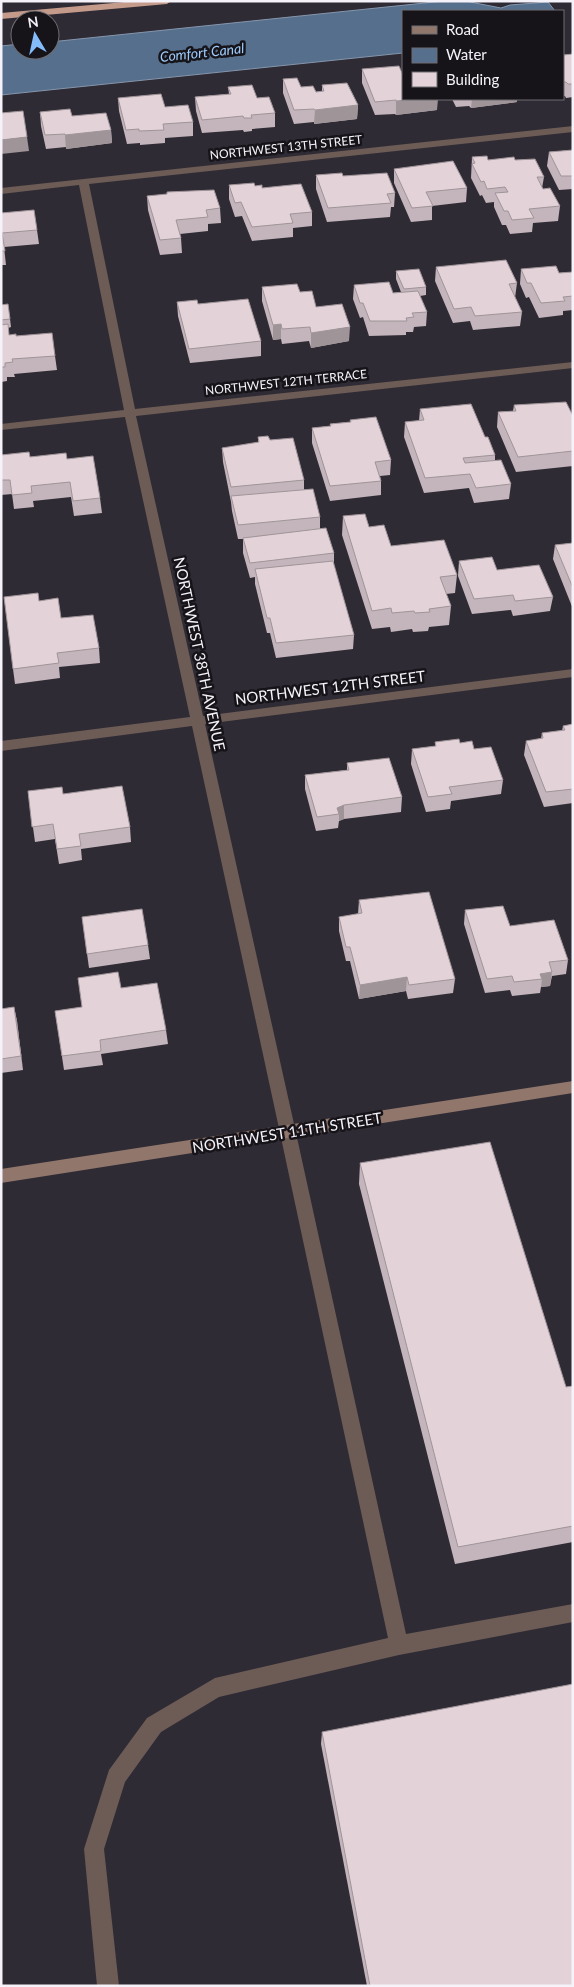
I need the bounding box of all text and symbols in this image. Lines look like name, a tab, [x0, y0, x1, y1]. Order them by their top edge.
north arrow	[10, 10, 60, 60]
legend	[402, 10, 564, 100]
text: N	[26, 12, 40, 31]
text: Road	[446, 20, 479, 38]
water label: Comfort Canal	[159, 39, 245, 65]
text: Water	[446, 45, 487, 63]
text: Building	[446, 70, 499, 88]
street label: NORTHWEST 13TH STREET	[209, 132, 363, 162]
street label: NORTHWEST 12TH TERRACE	[204, 366, 368, 398]
street label: NORTHWEST 38TH AVENUE	[171, 555, 229, 753]
street label: NORTHWEST 12TH STREET	[234, 666, 426, 708]
street label: NORTHWEST 11TH STREET	[191, 1108, 383, 1156]

